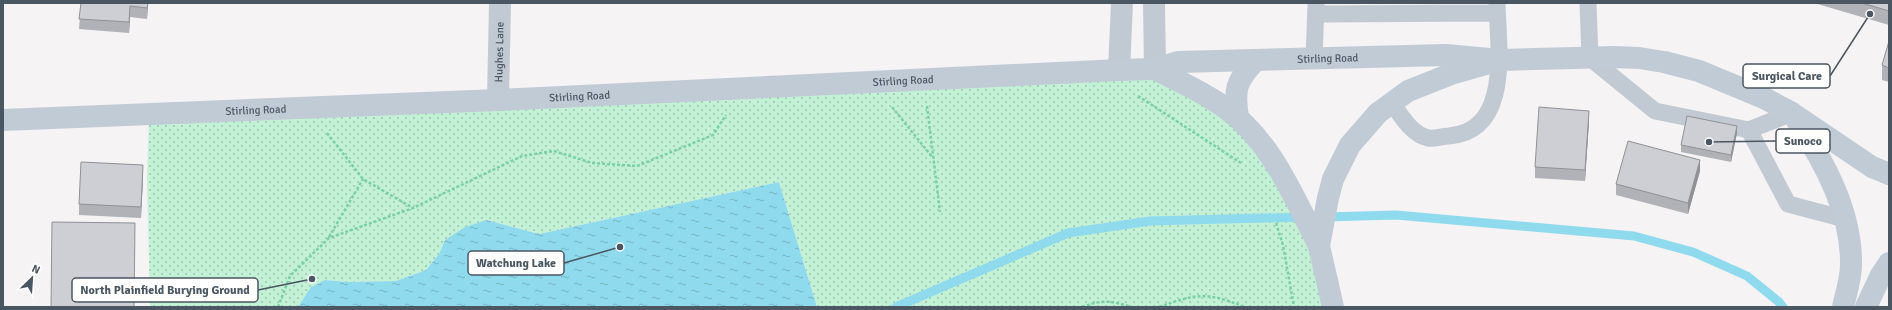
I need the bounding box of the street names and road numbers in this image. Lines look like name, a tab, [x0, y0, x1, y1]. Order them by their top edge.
street label: Hughes Lane	[492, 21, 506, 83]
street label: Stirling Road	[1297, 51, 1359, 65]
street label: Stirling Road	[872, 72, 934, 88]
street label: Stirling Road	[549, 88, 610, 104]
street label: Stirling Road	[225, 102, 287, 118]

